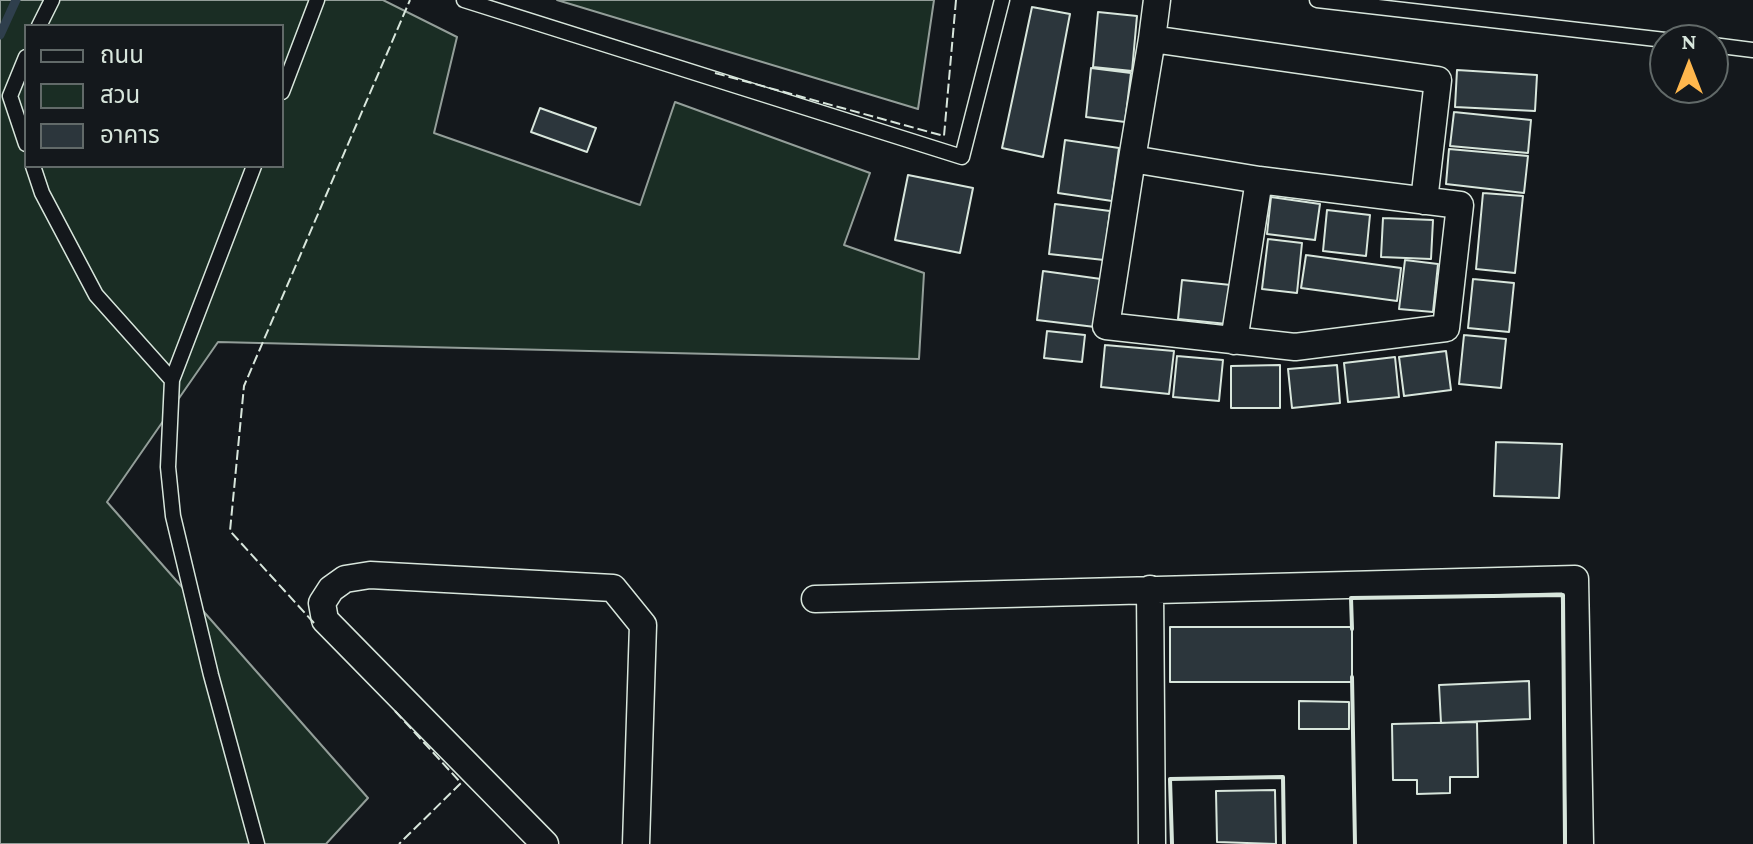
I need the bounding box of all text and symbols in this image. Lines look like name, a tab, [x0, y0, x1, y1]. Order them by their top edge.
legend	[24, 24, 284, 168]
north arrow	[1649, 24, 1729, 104]
text: N	[1682, 29, 1697, 54]
text: ถนน	[100, 41, 144, 68]
text: สวน	[100, 81, 140, 108]
text: อาคาร	[100, 121, 160, 148]

